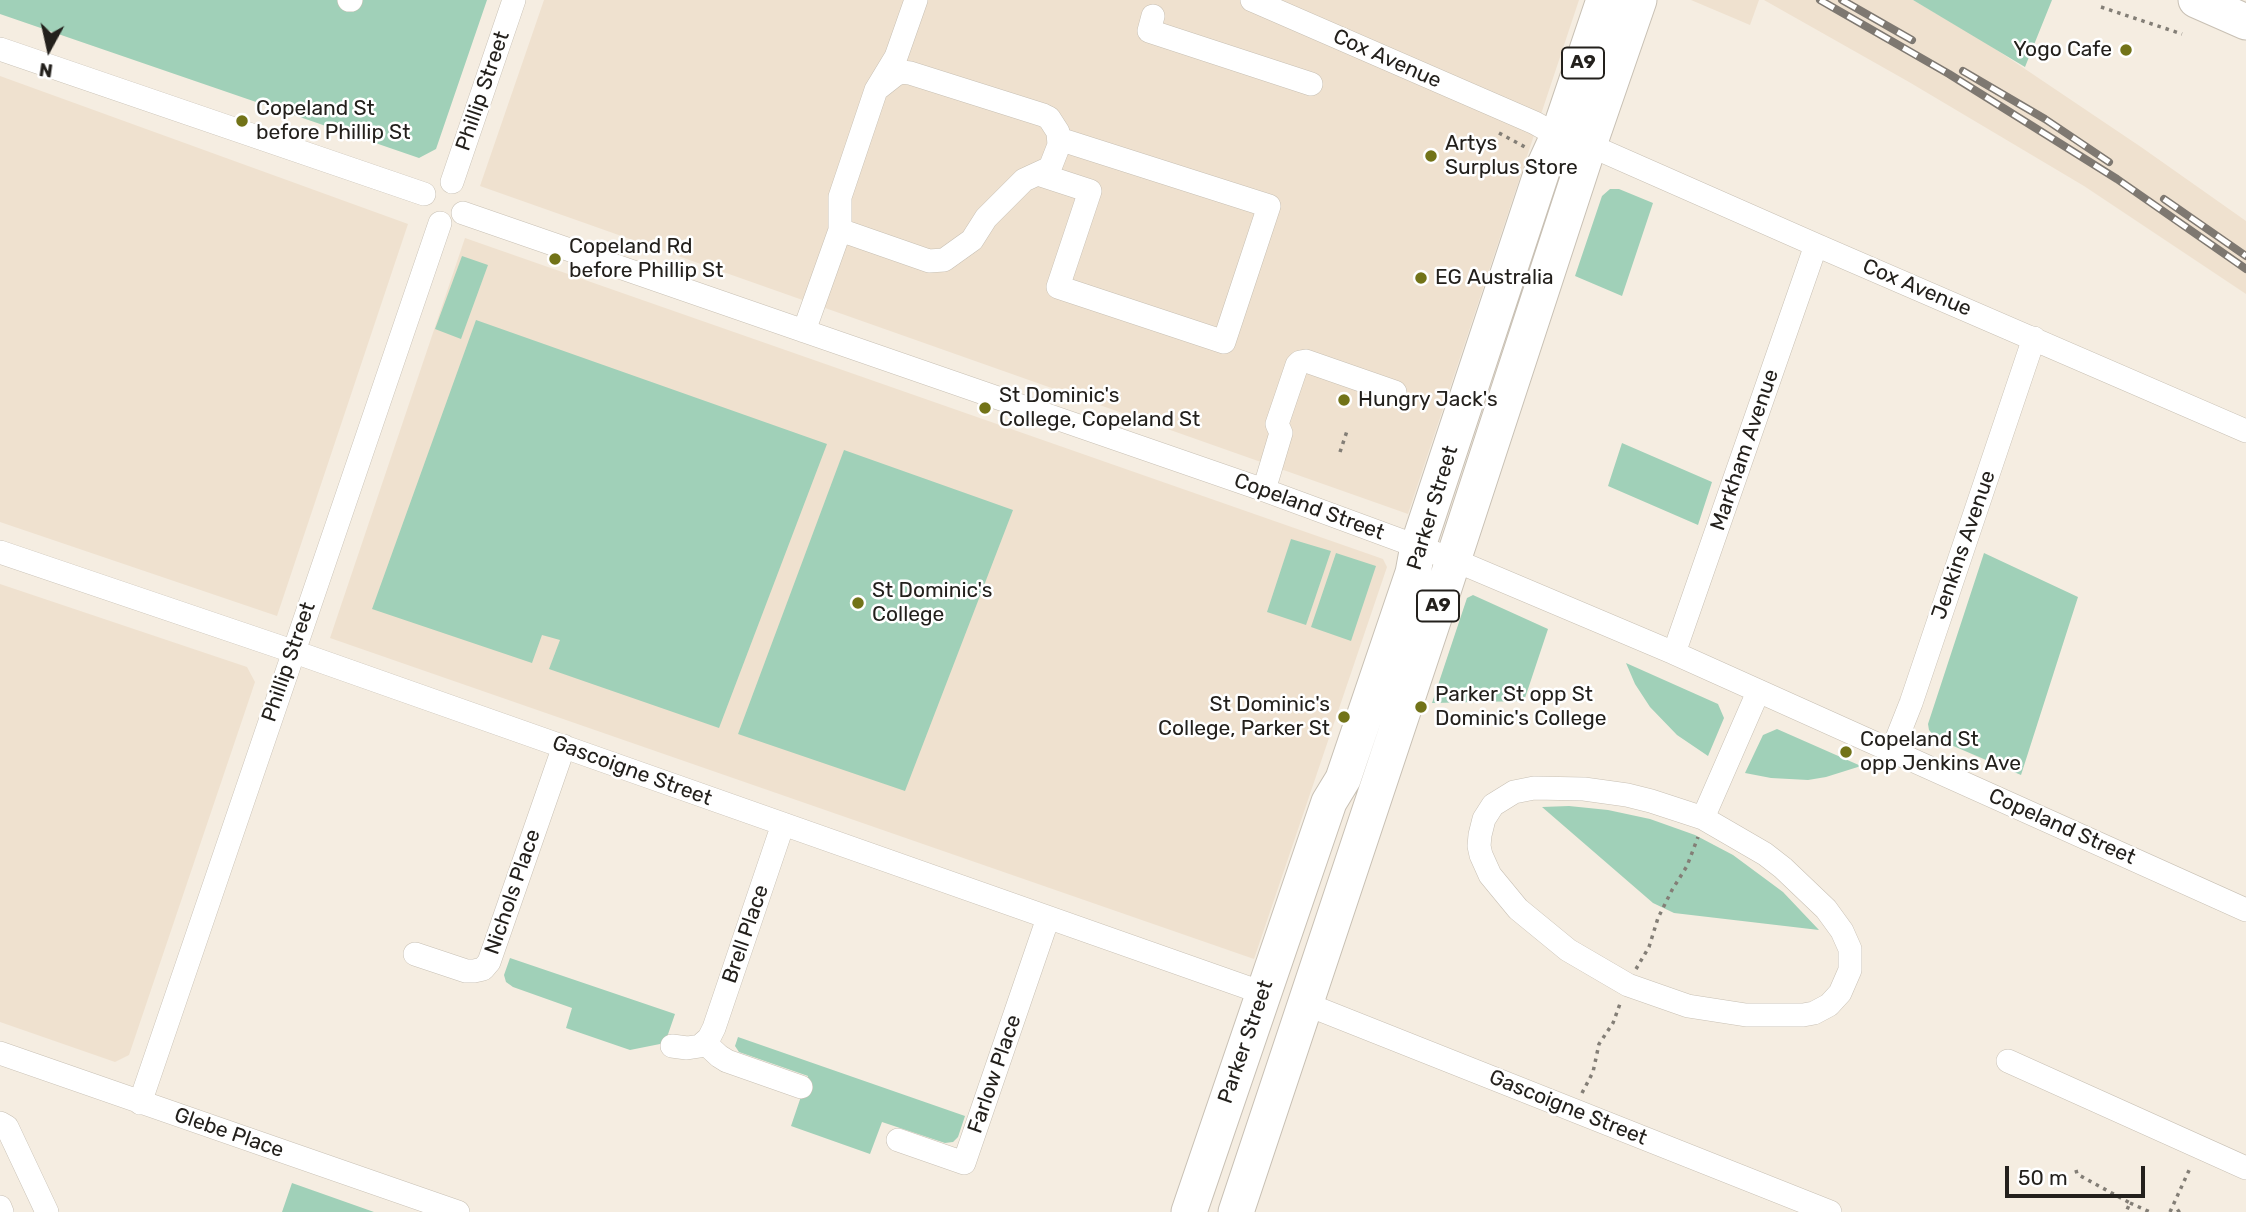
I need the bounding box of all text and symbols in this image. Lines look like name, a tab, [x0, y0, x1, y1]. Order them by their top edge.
north arrow	[14, 14, 84, 84]
street label: Cox Avenue	[1329, 24, 1445, 94]
street label: Phillip Street	[451, 28, 515, 154]
place label: Yogo Cafe	[2013, 37, 2112, 63]
marker: Yogo Cafe	[2118, 42, 2134, 58]
road number: A9	[1562, 48, 1604, 78]
text: N	[38, 58, 54, 83]
place label: Copeland St before Phillip St	[256, 96, 410, 146]
marker: Copeland St before Phillip St	[234, 113, 250, 129]
place label: Artys Surplus Store	[1445, 131, 1578, 181]
marker: Artys Surplus Store	[1423, 148, 1439, 164]
place label: Copeland Rd before Phillip St	[569, 234, 723, 284]
marker: Copeland Rd before Phillip St	[547, 251, 563, 267]
street label: Cox Avenue	[1859, 254, 1975, 322]
place label: EG Australia	[1435, 265, 1554, 291]
marker: EG Australia	[1413, 270, 1429, 286]
street label: Markham Avenue	[1706, 366, 1784, 534]
place label: St Dominic's College, Copeland St	[999, 383, 1200, 433]
place label: Hungry Jack's	[1358, 387, 1498, 413]
marker: Hungry Jack's	[1336, 392, 1352, 408]
marker: St Dominic's College, Copeland St	[977, 400, 993, 416]
street label: Parker Street	[1402, 443, 1464, 573]
street label: Jenkins Avenue	[1927, 467, 2001, 623]
street label: Copeland Street	[1230, 468, 1388, 546]
place label: St Dominic's College	[872, 578, 992, 628]
road number: A9	[1417, 590, 1459, 622]
marker: St Dominic's College	[850, 595, 866, 611]
street label: Phillip Street	[257, 599, 321, 725]
place label: Parker St opp St Dominic's College	[1435, 682, 1606, 732]
place label: St Dominic's College, Parker St	[1158, 692, 1330, 742]
marker: Parker St opp St Dominic's College	[1413, 699, 1429, 715]
marker: St Dominic's College, Parker St	[1336, 709, 1352, 725]
place label: Copeland St opp Jenkins Ave	[1860, 727, 2021, 777]
street label: Gascoigne Street	[549, 730, 715, 812]
marker: Copeland St opp Jenkins Ave	[1838, 744, 1854, 760]
street label: Copeland Street	[1985, 783, 2139, 871]
street label: Nichols Place	[480, 826, 546, 958]
street label: Brell Place	[717, 881, 775, 987]
street label: Parker Street	[1213, 977, 1279, 1107]
street label: Farlow Place	[963, 1011, 1027, 1137]
street label: Gascoigne Street	[1485, 1065, 1651, 1151]
street label: Glebe Place	[171, 1103, 287, 1163]
scale bar	[2008, 1152, 2148, 1196]
text: 50 m	[2018, 1165, 2068, 1190]

